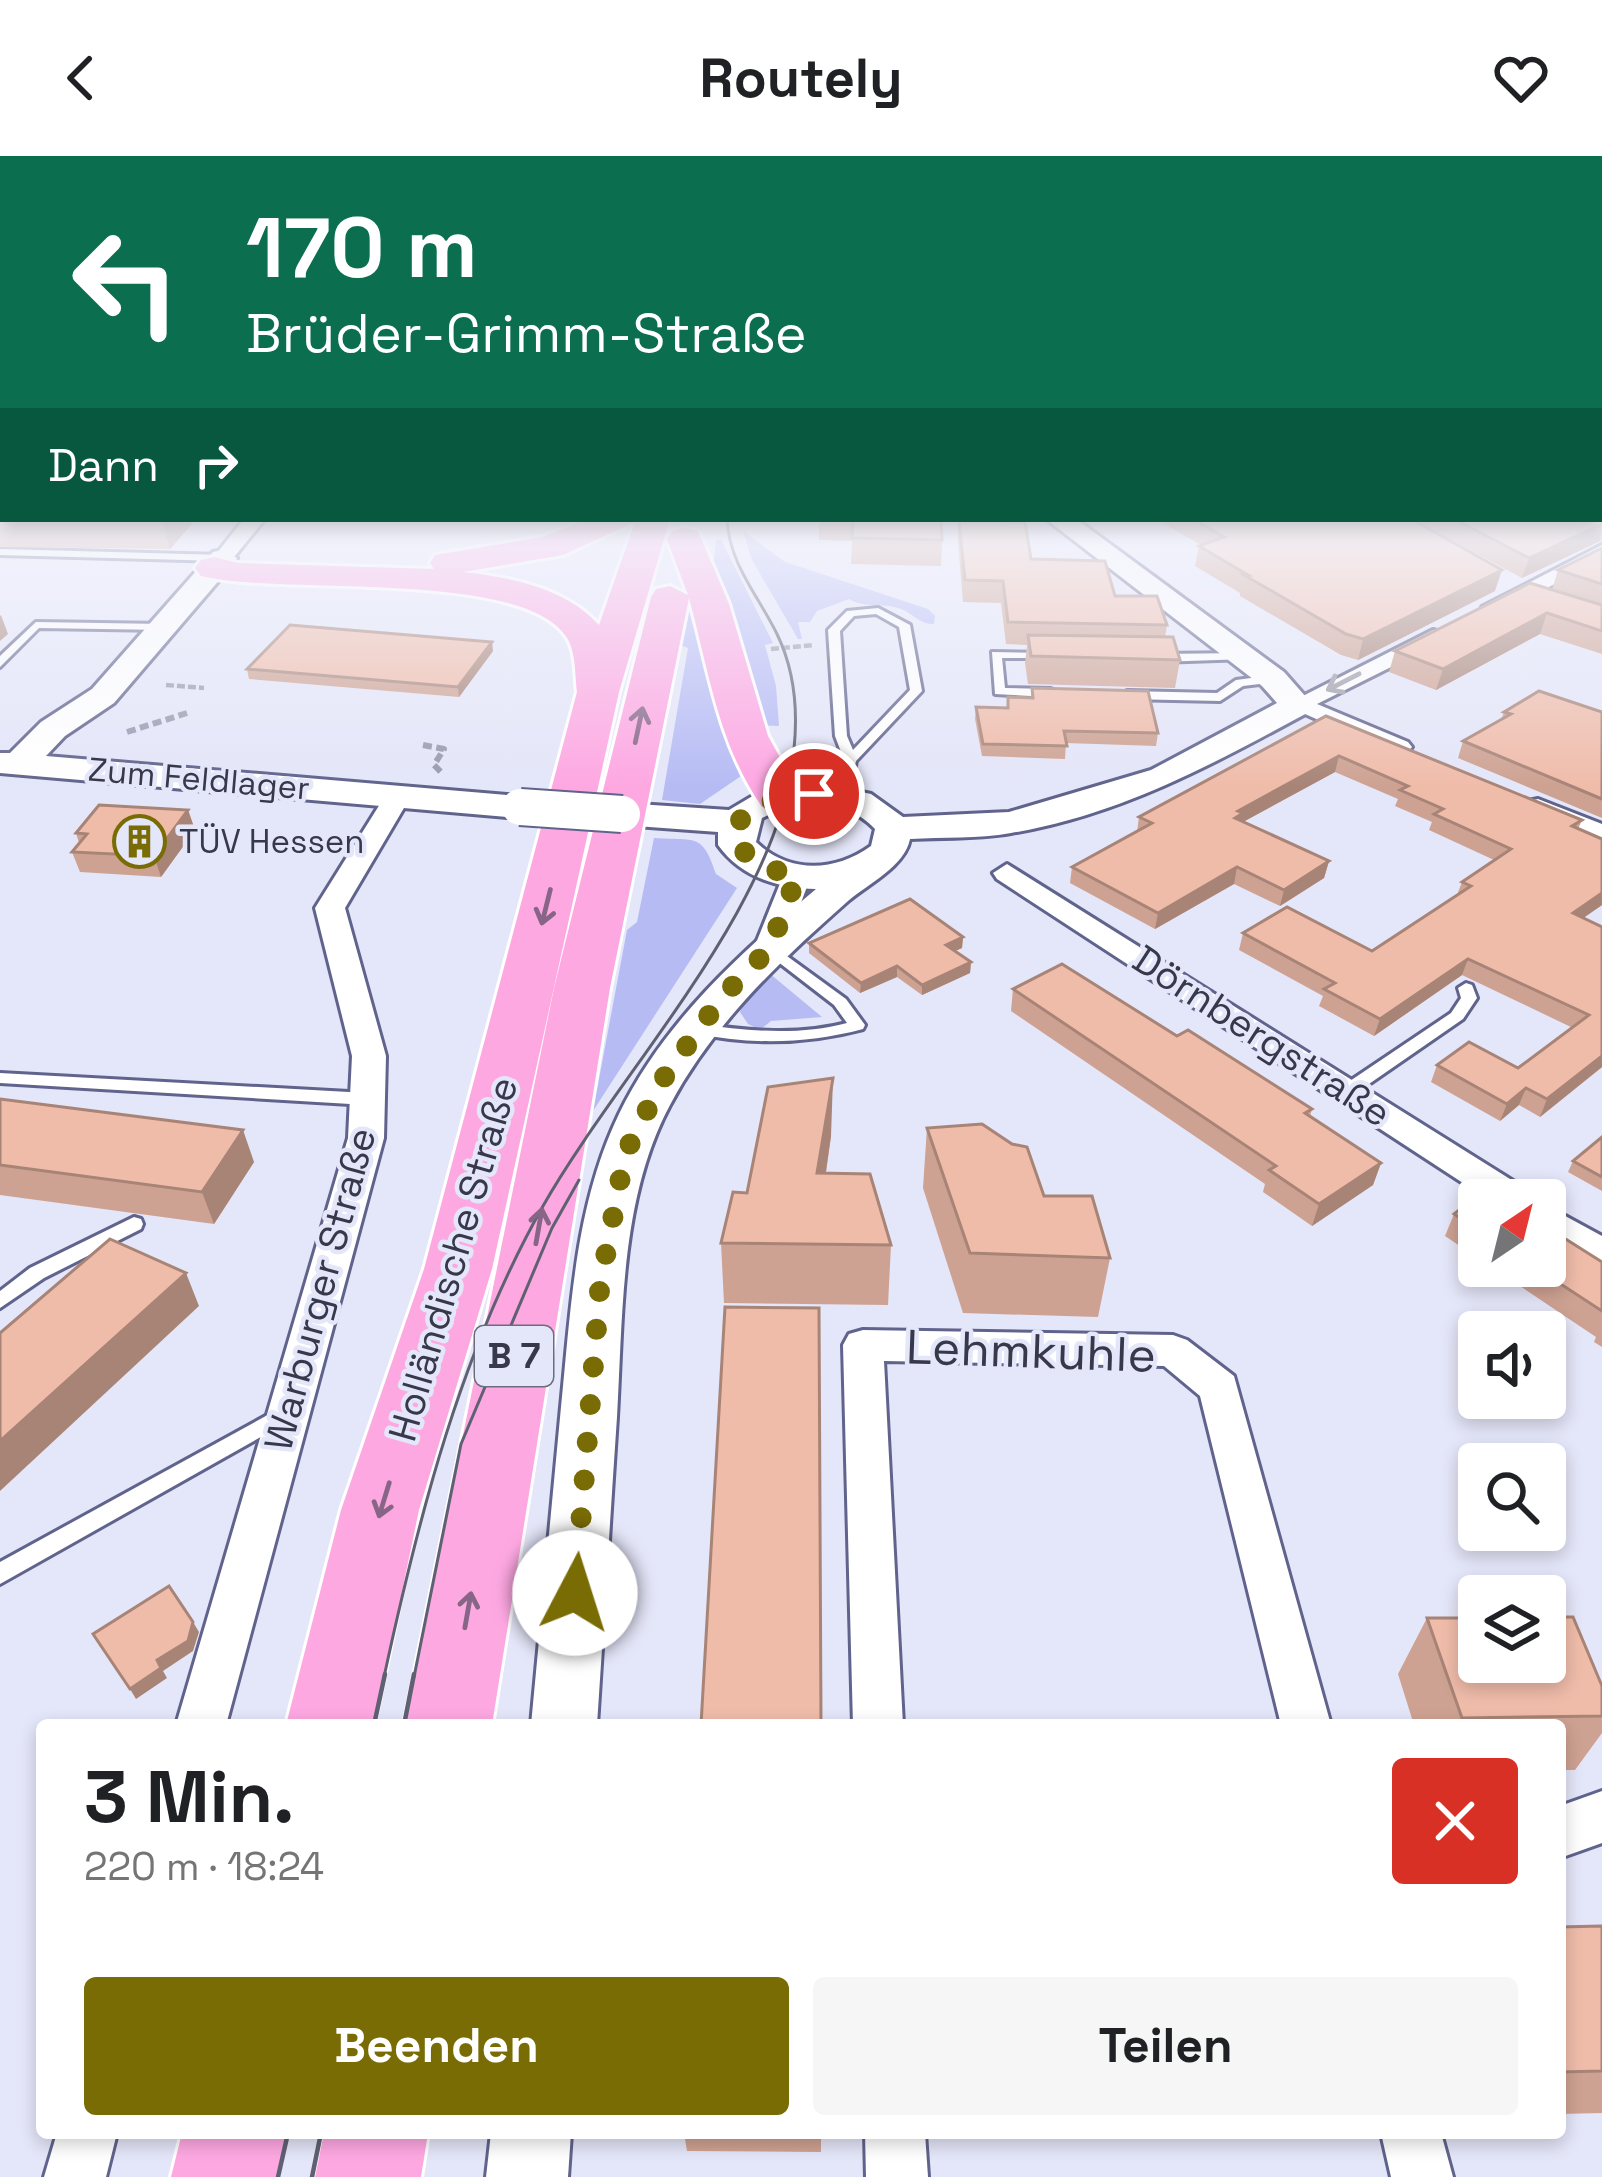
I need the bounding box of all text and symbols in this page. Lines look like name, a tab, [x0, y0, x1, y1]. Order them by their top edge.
text: Routely	[700, 44, 902, 113]
icon: back	[48, 45, 114, 111]
icon: heart	[1488, 45, 1554, 111]
text: 170 m	[246, 194, 478, 302]
icon: left	[48, 204, 204, 360]
text: Brüder-Grimm-Straße	[246, 299, 807, 368]
icon: right	[183, 432, 249, 498]
text: Dann	[48, 437, 159, 494]
one-way arrow	[1326, 671, 1362, 694]
one-way arrow	[628, 706, 651, 744]
pin	[763, 743, 865, 845]
street label: Zum Feldlager	[86, 748, 312, 810]
icon: arrive	[781, 761, 847, 827]
building icon: TÜV Hessen	[112, 814, 168, 870]
place label: TÜV Hessen	[179, 821, 365, 863]
one-way arrow	[534, 888, 556, 926]
street label: Dörnbergstraße	[1124, 934, 1400, 1138]
street label: Holländische Straße	[378, 1071, 528, 1447]
street label: Warburger Straße	[253, 1122, 387, 1456]
north arrow	[1458, 1179, 1566, 1287]
map controls	[1458, 1179, 1566, 1683]
one-way arrow	[529, 1208, 551, 1247]
button: sound	[1458, 1311, 1566, 1419]
street label: Lehmkuhle	[905, 1316, 1157, 1386]
road number: B 7	[475, 1326, 553, 1386]
button: search	[1458, 1443, 1566, 1551]
one-way arrow	[372, 1480, 394, 1518]
position arrow	[512, 1530, 638, 1656]
button: layers	[1458, 1575, 1566, 1683]
one-way arrow	[457, 1591, 480, 1630]
text: 3 Min.	[84, 1751, 295, 1843]
button: close	[1392, 1758, 1518, 1884]
text: 220 m · 18:24	[84, 1842, 324, 1891]
button: Beenden	[84, 1977, 789, 2115]
button: Teilen	[813, 1977, 1518, 2115]

